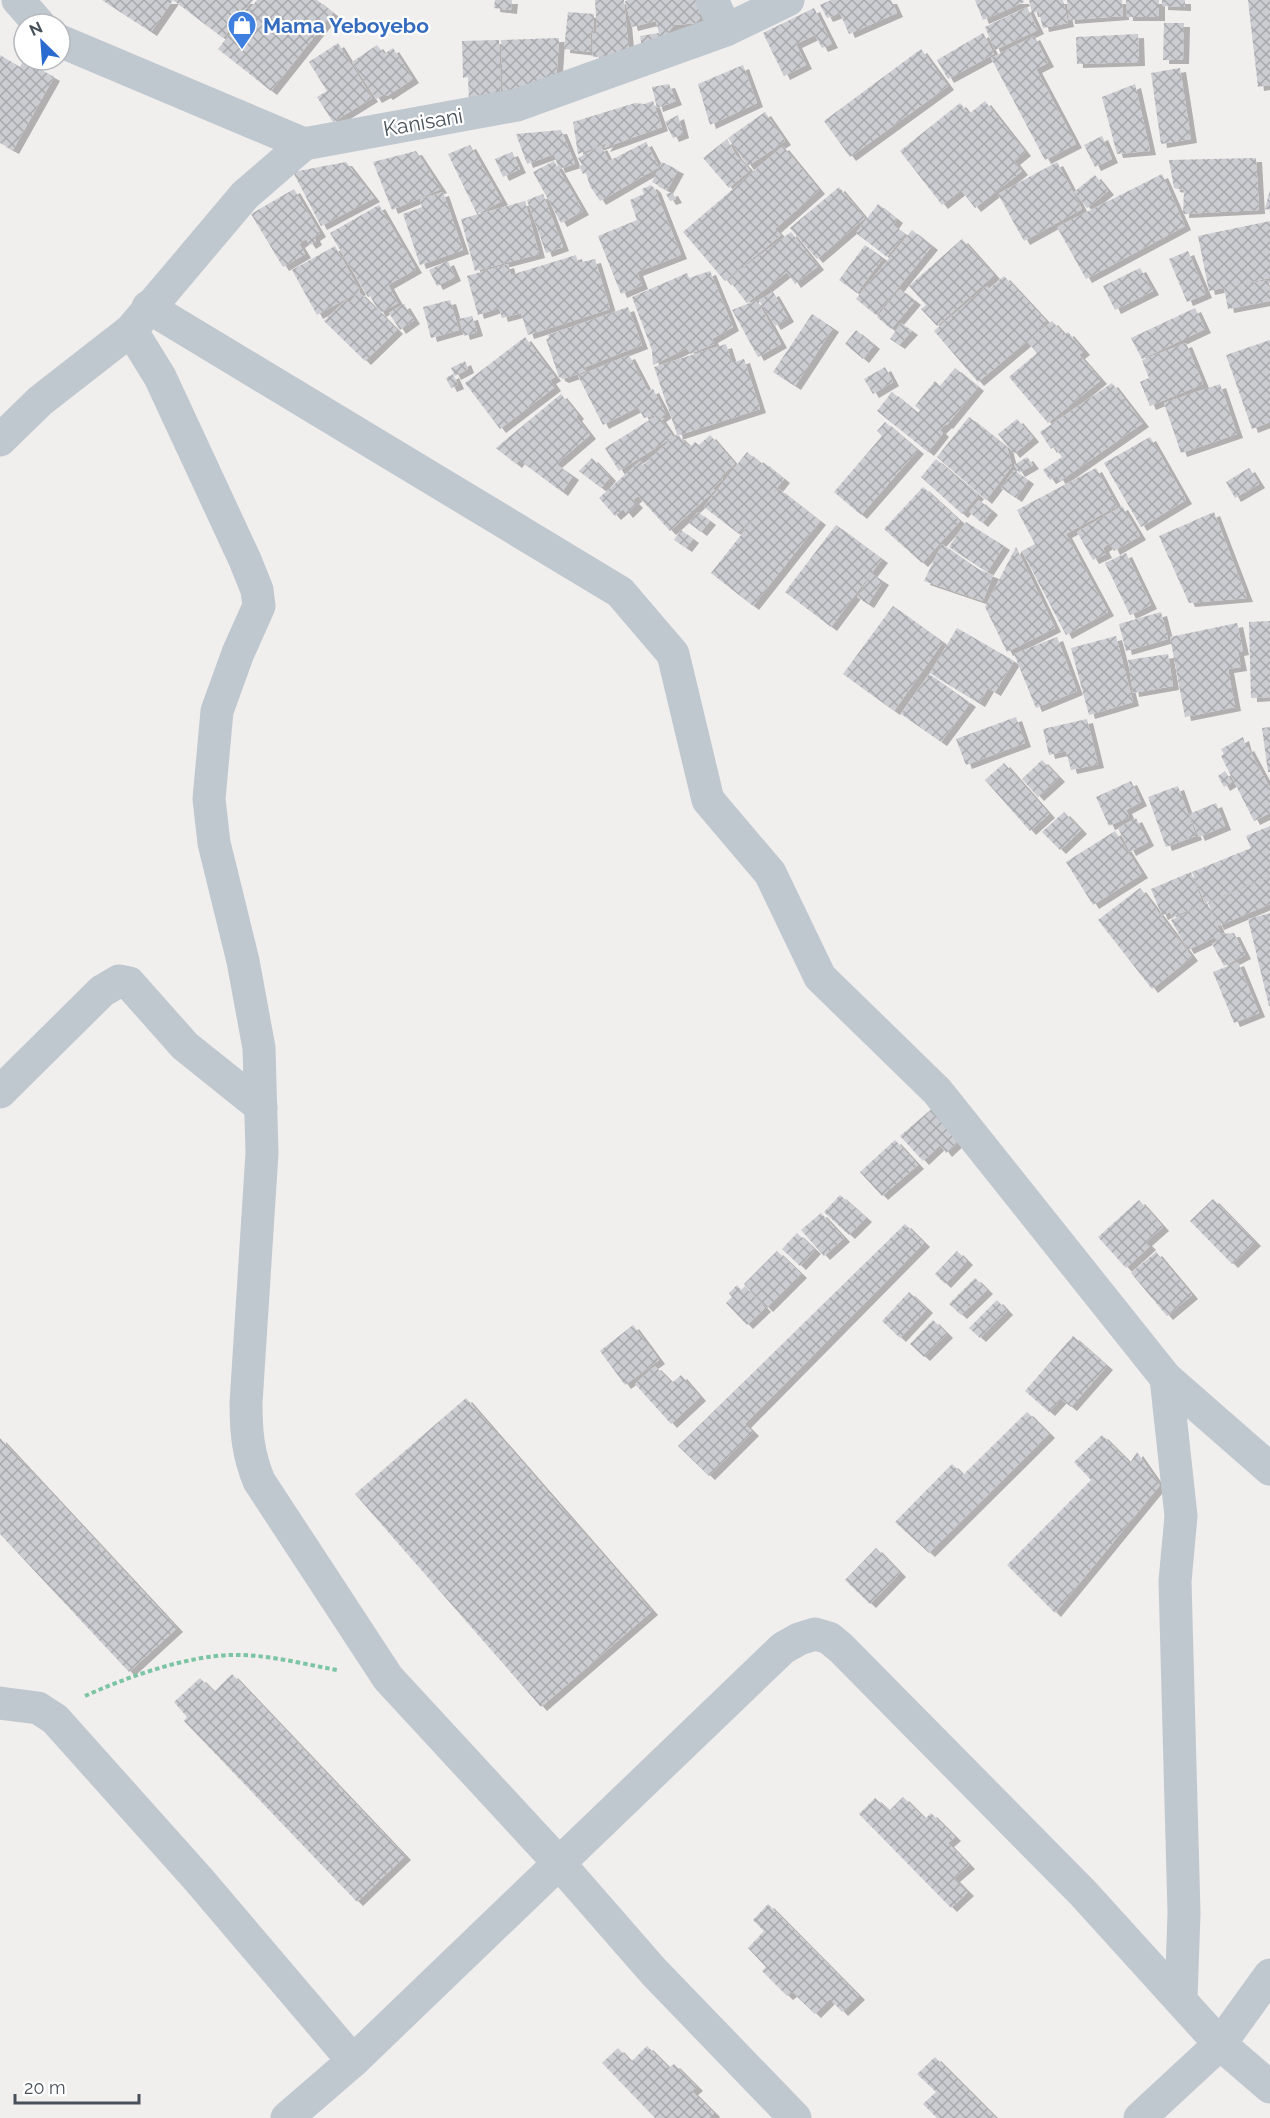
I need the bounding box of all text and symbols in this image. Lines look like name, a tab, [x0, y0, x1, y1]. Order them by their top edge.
shop icon: Mama Yeboyebo	[226, 9, 258, 51]
north arrow	[12, 12, 72, 72]
place label: Mama Yeboyebo	[263, 13, 429, 38]
text: N	[26, 18, 45, 40]
street label: Kanisani	[381, 103, 465, 141]
scale bar	[15, 2067, 140, 2105]
text: 20 m	[24, 2077, 66, 2098]

